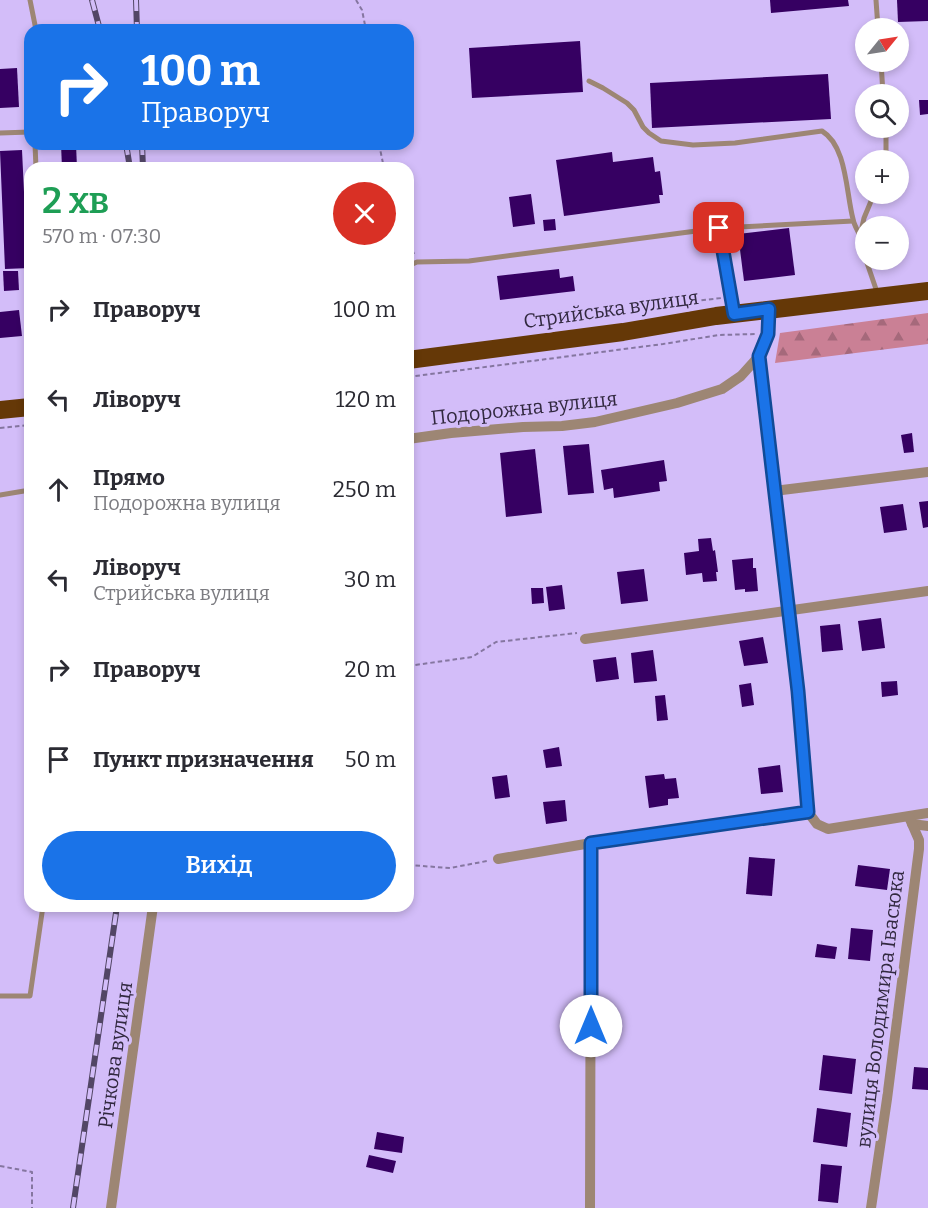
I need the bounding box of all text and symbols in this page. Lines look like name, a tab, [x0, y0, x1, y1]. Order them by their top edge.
north arrow	[855, 18, 909, 72]
map controls	[855, 18, 909, 270]
text: 100 m	[141, 46, 260, 96]
icon: right	[42, 48, 120, 126]
button: search	[855, 84, 909, 138]
text: Праворуч	[141, 97, 270, 129]
button: +	[855, 150, 909, 204]
text: 2 хв	[42, 179, 109, 223]
button: close	[333, 182, 396, 245]
pin	[693, 202, 744, 253]
icon: arrive	[702, 211, 735, 244]
button: −	[855, 216, 909, 270]
text: 570 m · 07:30	[42, 224, 161, 248]
street label: Стрийська вулиця	[522, 285, 700, 333]
icon: right	[42, 293, 75, 326]
text: Праворуч	[93, 296, 201, 323]
text: 100 m	[333, 296, 396, 323]
icon: left	[42, 383, 75, 416]
text: Ліворуч	[93, 386, 181, 413]
text: 120 m	[336, 386, 396, 413]
street label: Подорожна вулиця	[430, 386, 618, 430]
text: Прямо	[93, 464, 165, 491]
icon: ahead	[42, 473, 75, 506]
text: 250 m	[333, 476, 396, 503]
text: Подорожна вулиця	[93, 491, 281, 515]
text: Ліворуч	[93, 554, 181, 581]
icon: left	[42, 563, 75, 596]
text: 30 m	[344, 566, 396, 593]
text: Стрийська вулиця	[93, 581, 270, 605]
icon: right	[42, 653, 75, 686]
text: Праворуч	[93, 656, 201, 683]
text: 20 m	[345, 656, 396, 683]
icon: arrive	[42, 743, 75, 776]
text: Пункт призначення	[93, 746, 314, 773]
text: 50 m	[345, 746, 396, 773]
button: Вихід	[42, 831, 396, 900]
street label: вулиця Володимира Івасюка	[851, 869, 909, 1149]
street label: Річкова вулиця	[93, 980, 137, 1130]
position arrow	[559, 994, 623, 1058]

